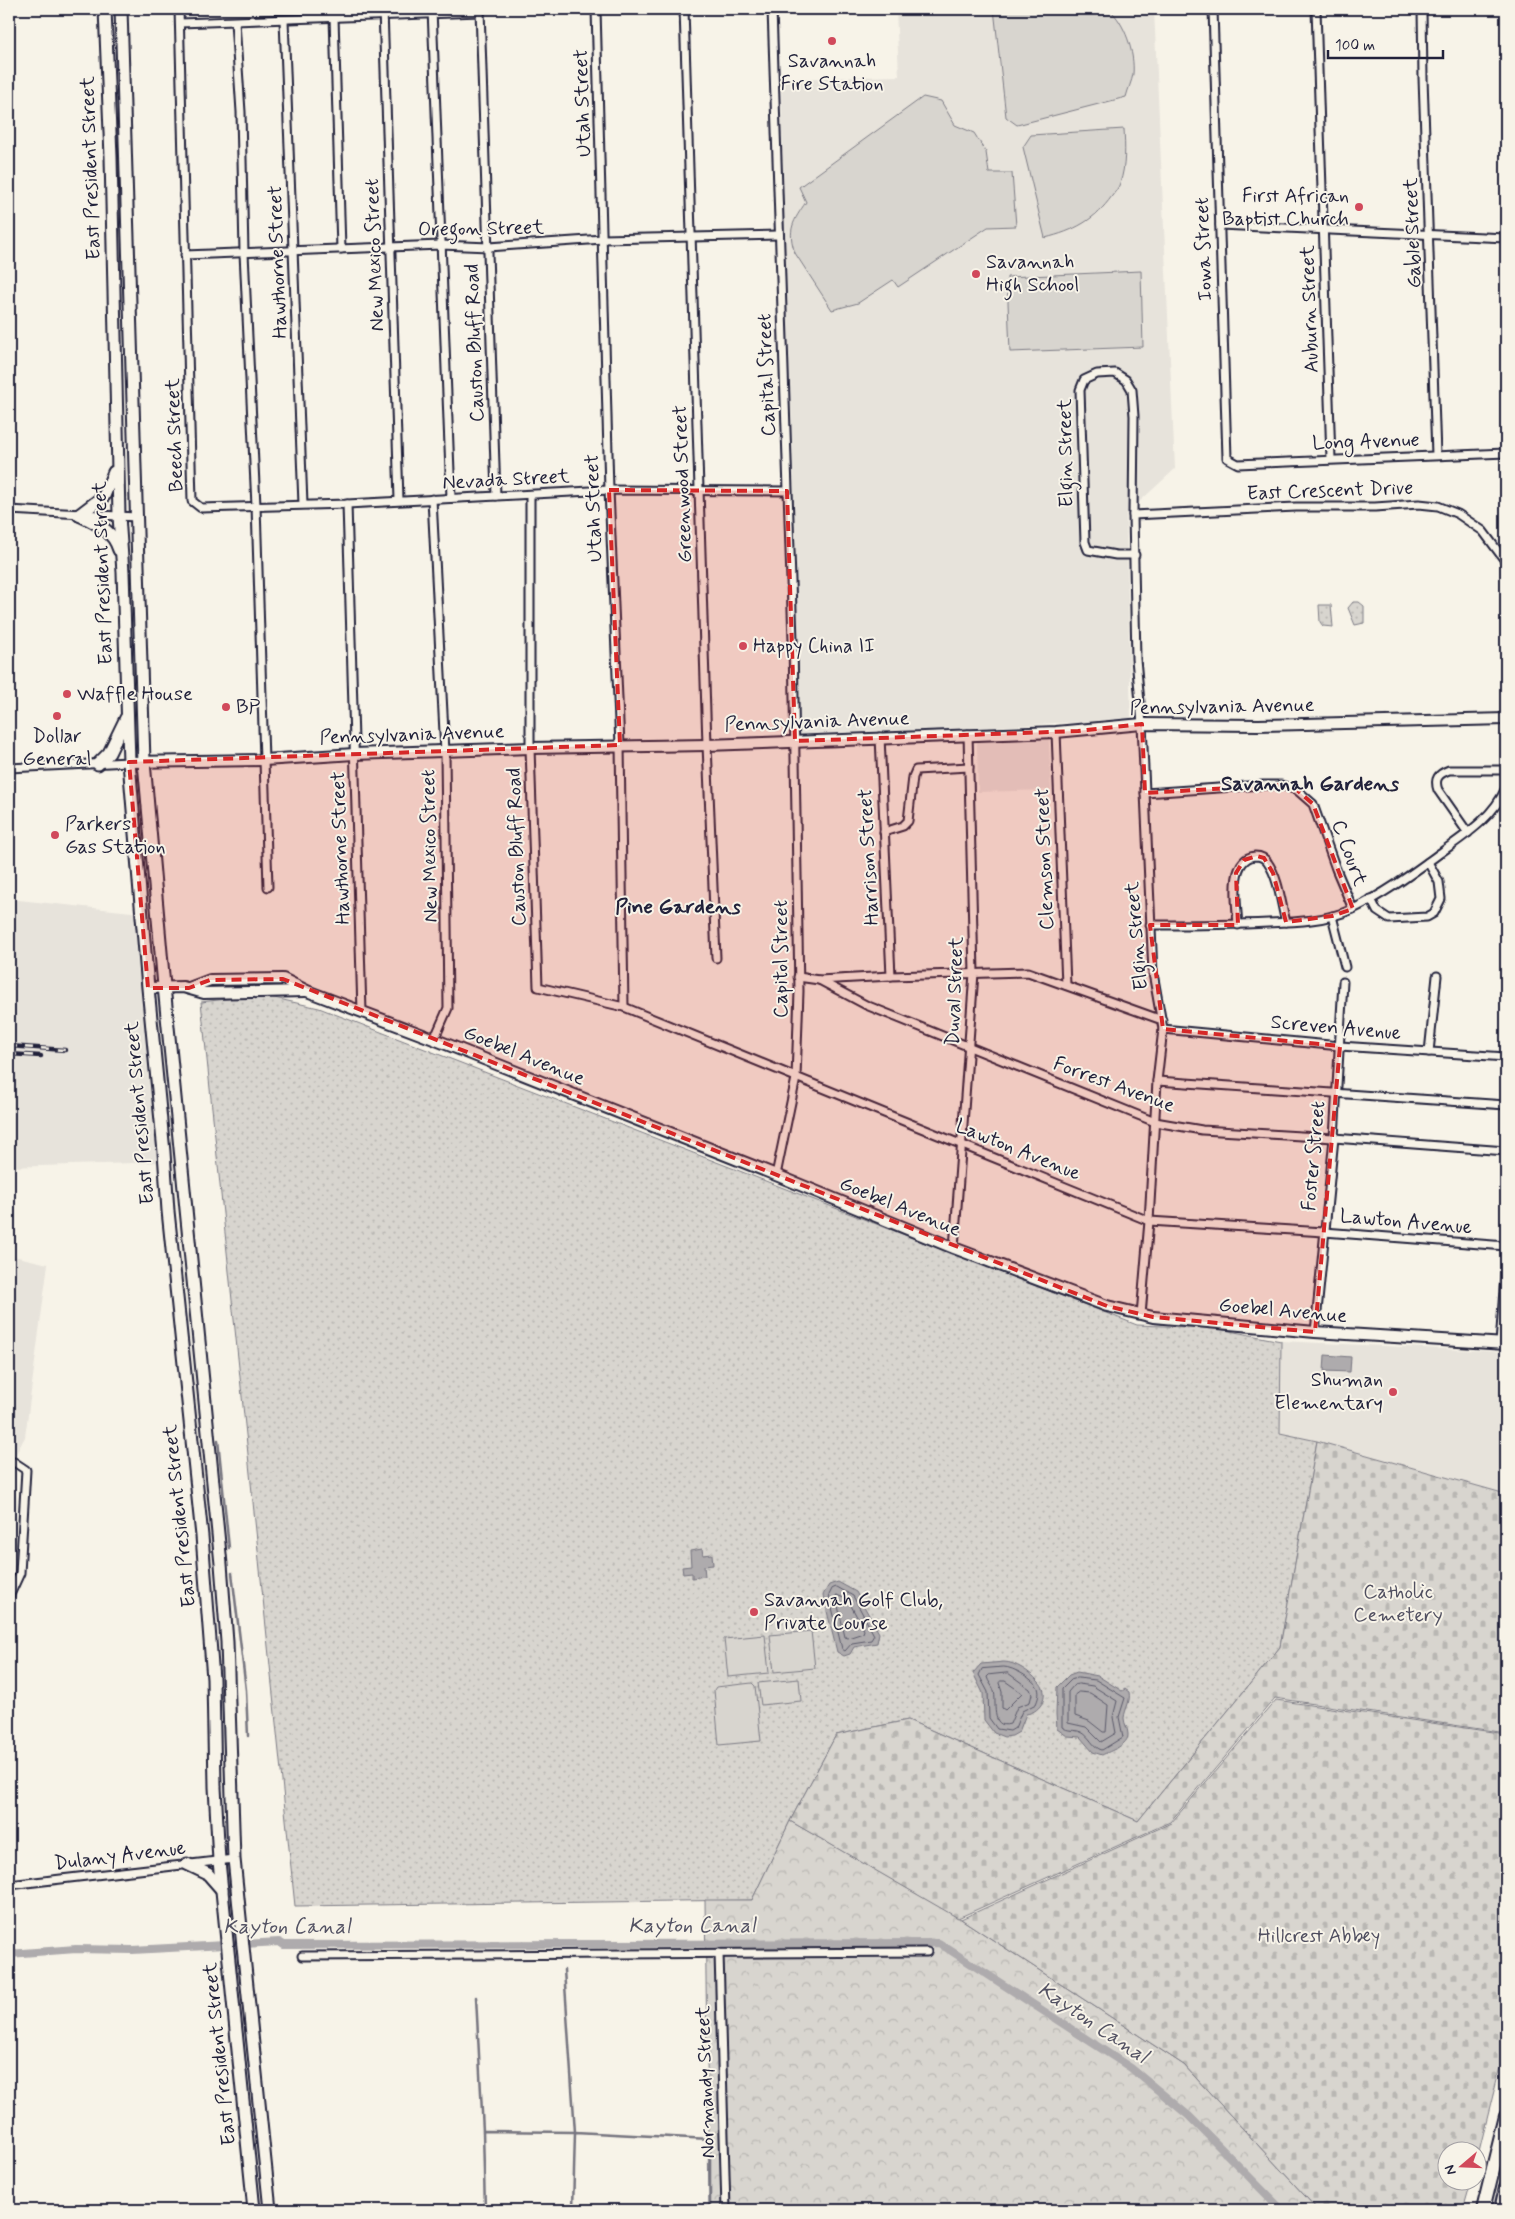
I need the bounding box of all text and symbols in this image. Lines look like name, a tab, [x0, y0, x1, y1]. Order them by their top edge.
scale bar	[1328, 28, 1442, 60]
marker: Savannah Fire Station	[826, 35, 838, 47]
text: 100 m	[1335, 36, 1375, 56]
street label: Utah Street	[568, 48, 598, 158]
place label: Savannah Fire Station	[781, 48, 883, 98]
street label: East President Street	[74, 75, 108, 260]
street label: Gable Street	[1398, 177, 1428, 289]
street label: New Mexico Street	[359, 178, 391, 332]
place label: First African Baptist Church	[1222, 183, 1349, 233]
street label: Hawthorne Street	[262, 185, 294, 339]
street label: Iowa Street	[1189, 197, 1219, 301]
marker: First African Baptist Church	[1353, 201, 1365, 213]
street label: Oregon Street	[418, 214, 545, 246]
street label: Auburn Street	[1294, 244, 1326, 373]
place label: Savannah High School	[986, 249, 1079, 301]
street label: Causton Bluff Road	[459, 263, 491, 423]
marker: Savannah High School	[970, 268, 982, 280]
street label: Capital Street	[751, 313, 783, 437]
street label: Beech Street	[160, 377, 190, 492]
street label: Elgin Street	[1052, 398, 1082, 508]
street label: Greenwood Street	[667, 405, 699, 563]
street label: Long Avenue	[1312, 427, 1420, 458]
street label: Utah Street	[579, 453, 609, 563]
street label: Nevada Street	[442, 463, 570, 497]
street label: East Crescent Drive	[1246, 475, 1414, 507]
street label: East President Street	[86, 480, 120, 665]
place label: Happy China II	[753, 633, 875, 660]
marker: Happy China II	[737, 640, 749, 652]
place label: Waffle House	[77, 681, 193, 708]
marker: Waffle House	[61, 688, 73, 700]
street label: Pennsylvania Avenue	[1129, 692, 1315, 722]
place label: BP	[236, 694, 261, 721]
marker: BP	[220, 701, 232, 713]
street label: Pennsylvania Avenue	[724, 705, 910, 739]
marker: Dollar General	[51, 710, 63, 722]
street label: Pennsylvania Avenue	[319, 718, 505, 752]
place label: Dollar General	[22, 723, 92, 773]
street label: Causton Bluff Road	[501, 767, 533, 927]
street label: New Mexico Street	[415, 769, 445, 923]
district label: Savannah Gardens	[1221, 770, 1400, 798]
street label: Hawthorne Street	[325, 771, 357, 925]
street label: Clemson Street	[1029, 787, 1061, 931]
street label: Harrison Street	[852, 788, 886, 926]
place label: Parkers Gas Station	[65, 811, 166, 861]
street label: C Court	[1325, 816, 1373, 890]
marker: Parkers Gas Station	[49, 829, 61, 841]
street label: Elgin Street	[1119, 880, 1157, 991]
district label: Pine Gardens	[615, 893, 742, 921]
street label: Capitol Street	[768, 900, 795, 1018]
street label: Duval Street	[940, 936, 970, 1046]
street label: Screven Avenue	[1270, 1009, 1402, 1047]
street label: Goebel Avenue	[459, 1019, 589, 1093]
street label: East President Street	[119, 1020, 161, 1206]
street label: Forrest Avenue	[1049, 1050, 1179, 1120]
street label: Foster Street	[1296, 1100, 1332, 1212]
street label: Lawton Avenue	[951, 1113, 1085, 1187]
street label: Goebel Avenue	[835, 1170, 965, 1244]
street label: Lawton Avenue	[1339, 1203, 1473, 1241]
street label: Goebel Avenue	[1218, 1292, 1348, 1330]
place label: Shuman Elementary	[1274, 1367, 1383, 1417]
marker: Shuman Elementary	[1387, 1386, 1399, 1398]
street label: East President Street	[157, 1423, 203, 1609]
park label: Catholic Cemetery	[1353, 1579, 1443, 1629]
place label: Savannah Golf Club, Private Course	[764, 1587, 943, 1637]
marker: Savannah Golf Club, Private Course	[748, 1606, 760, 1618]
street label: Dulany Avenue	[53, 1835, 187, 1877]
water label: Kayton Canal	[628, 1912, 758, 1940]
water label: Kayton Canal	[223, 1913, 353, 1941]
park label: Hillcrest Abbey	[1258, 1923, 1380, 1950]
street label: East President Street	[197, 1961, 243, 2147]
water label: Kayton Canal	[1032, 1976, 1155, 2071]
street label: Normandy Street	[690, 2005, 722, 2159]
north arrow	[1438, 2142, 1488, 2192]
text: N	[1441, 2163, 1461, 2177]

